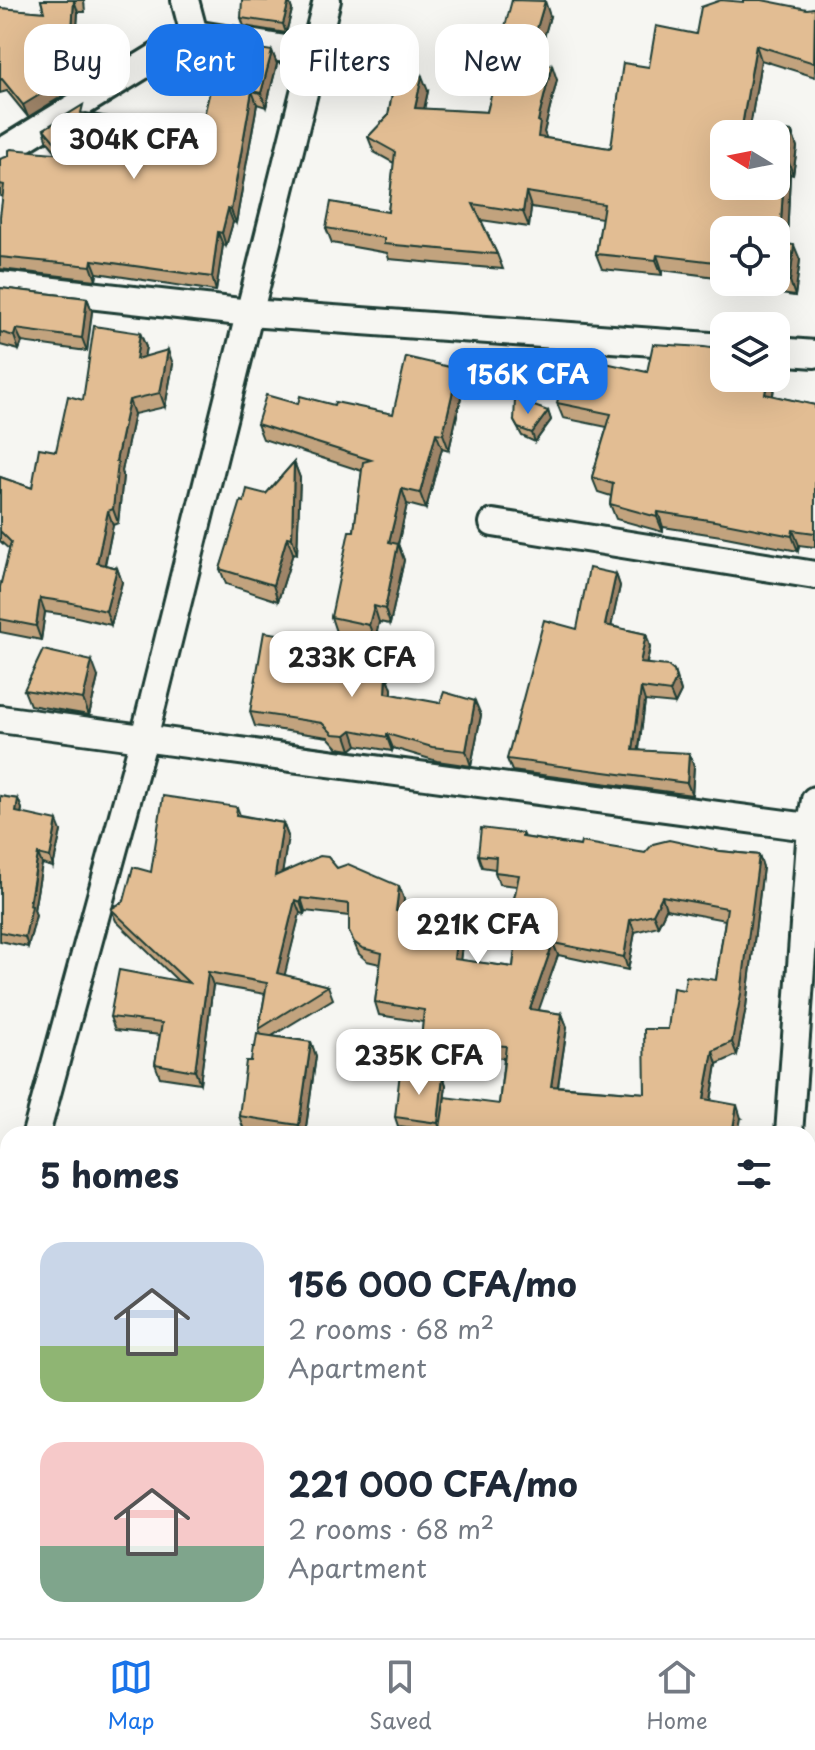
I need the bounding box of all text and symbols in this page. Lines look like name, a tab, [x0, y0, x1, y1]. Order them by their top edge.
chip: Buy	[24, 24, 130, 96]
chip: Rent	[146, 24, 264, 96]
chip: Filters	[280, 24, 419, 96]
chip: New	[435, 24, 549, 96]
pin: 304K CFA	[51, 113, 217, 181]
text: 304K CFA	[69, 119, 199, 158]
north arrow	[710, 120, 790, 200]
map controls	[710, 120, 790, 392]
button: locate	[710, 216, 790, 296]
button: layers	[710, 312, 790, 392]
pin: 156K CFA	[445, 348, 611, 416]
text: 156K CFA	[467, 354, 589, 393]
pin: 233K CFA	[269, 631, 435, 699]
text: 233K CFA	[287, 637, 417, 676]
pin: 221K CFA	[395, 898, 561, 966]
text: 221K CFA	[416, 904, 540, 943]
pin: 235K CFA	[336, 1029, 502, 1097]
text: 235K CFA	[354, 1035, 484, 1074]
text: 5 homes	[40, 1148, 179, 1200]
icon: filters	[732, 1152, 776, 1196]
text: 156 000 CFA/mo	[288, 1257, 577, 1309]
icon: home	[104, 1274, 200, 1370]
text: 2 rooms · 68 m²	[288, 1309, 494, 1348]
text: Apartment	[288, 1348, 427, 1387]
text: 221 000 CFA/mo	[288, 1457, 578, 1509]
icon: home	[104, 1474, 200, 1570]
text: 2 rooms · 68 m²	[288, 1509, 494, 1548]
text: Apartment	[288, 1548, 427, 1587]
tab: Map	[107, 1655, 154, 1736]
tab: Saved	[369, 1655, 432, 1736]
tab: Home	[646, 1655, 708, 1736]

